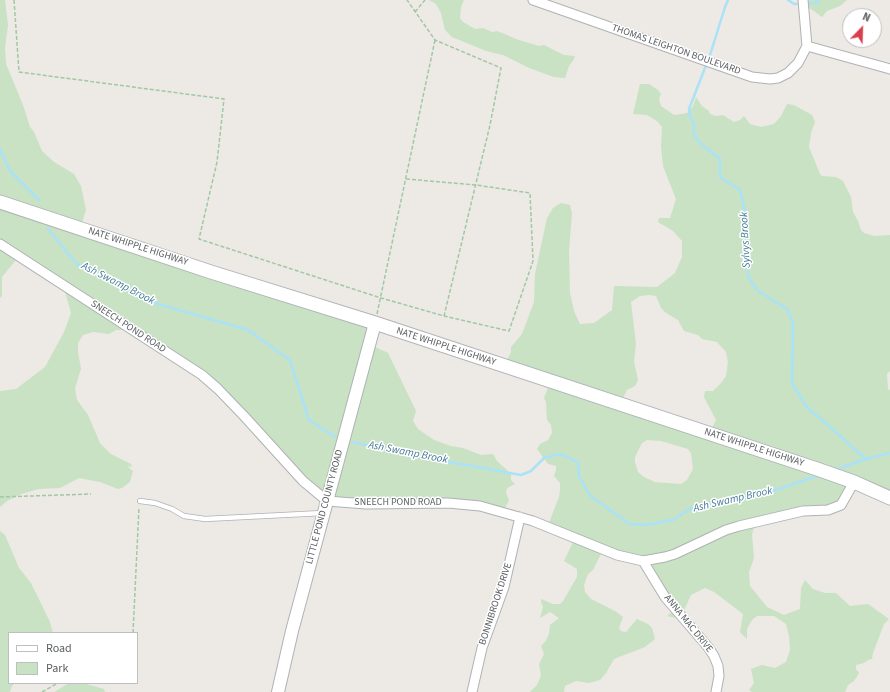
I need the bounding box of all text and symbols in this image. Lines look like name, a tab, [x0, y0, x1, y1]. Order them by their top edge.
north arrow	[842, 8, 882, 48]
text: N	[860, 9, 873, 26]
street label: THOMAS LEIGHTON BOULEVARD	[610, 22, 742, 78]
water label: Sylvys Brook	[738, 212, 754, 268]
street label: NATE WHIPPLE HIGHWAY	[87, 225, 189, 269]
water label: Ash Swamp Brook	[79, 260, 157, 308]
street label: SNEECH POND ROAD	[88, 298, 168, 356]
street label: NATE WHIPPLE HIGHWAY	[395, 325, 497, 369]
street label: NATE WHIPPLE HIGHWAY	[703, 426, 805, 470]
water label: Ash Swamp Brook	[367, 439, 449, 467]
street label: LITTLE POND COUNTY ROAD	[304, 448, 346, 566]
water label: Ash Swamp Brook	[692, 485, 774, 515]
street label: SNEECH POND ROAD	[354, 497, 442, 509]
street label: BONNIBROOK DRIVE	[477, 561, 515, 647]
street label: ANNA MAC DRIVE	[661, 593, 715, 655]
legend	[8, 632, 138, 684]
text: Road	[46, 640, 72, 657]
text: Park	[46, 660, 68, 677]

